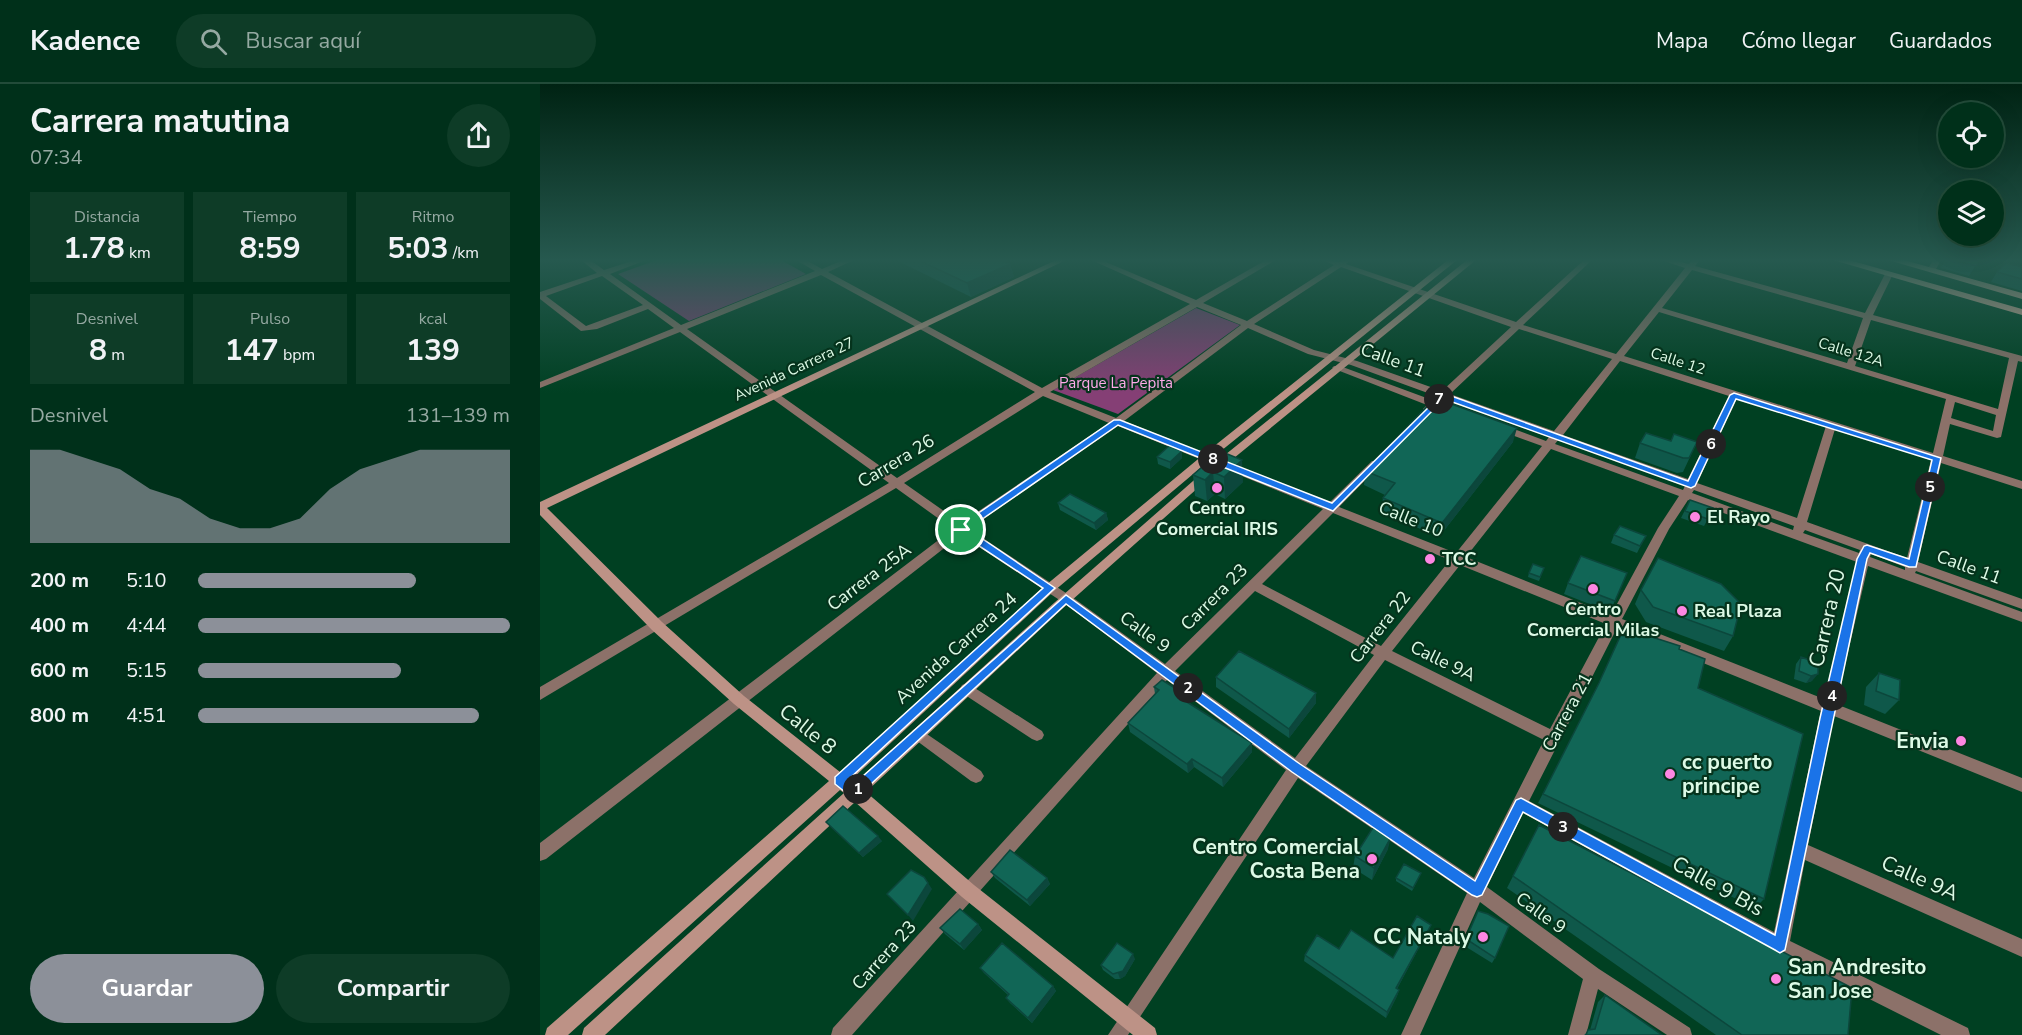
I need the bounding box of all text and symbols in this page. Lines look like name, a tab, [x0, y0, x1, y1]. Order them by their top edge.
search box	[176, 14, 596, 68]
text: Kadence	[30, 22, 140, 60]
icon: search	[197, 25, 230, 58]
text: Buscar aquí	[245, 26, 360, 56]
text: Mapa	[1656, 27, 1708, 55]
text: Cómo llegar	[1741, 27, 1856, 55]
text: Guardados	[1889, 27, 1992, 55]
text: Carrera matutina	[30, 99, 290, 144]
map controls	[1938, 102, 2004, 246]
button: locate	[1938, 102, 2004, 168]
button: share	[447, 104, 510, 167]
text: 07:34	[30, 144, 83, 171]
button: layers	[1938, 180, 2004, 246]
text: Distancia	[74, 206, 140, 228]
text: Tiempo	[243, 206, 297, 228]
text: Ritmo	[412, 206, 454, 228]
text: 1.78	[63, 228, 125, 269]
text: 8:59	[239, 228, 301, 269]
text: 5:03	[387, 228, 449, 269]
text: km	[125, 242, 151, 264]
text: /km	[449, 242, 479, 264]
text: Desnivel	[76, 308, 138, 330]
text: Pulso	[250, 308, 290, 330]
text: kcal	[419, 308, 447, 330]
text: 8	[89, 330, 107, 371]
text: 147	[225, 330, 279, 371]
text: 139	[406, 330, 460, 371]
street label: Avenida Carrera 27	[731, 332, 857, 406]
street label: Calle 12A	[1816, 333, 1886, 371]
street label: Calle 11	[1357, 337, 1429, 383]
street label: Calle 12	[1648, 343, 1708, 379]
text: m	[107, 344, 125, 366]
text: bpm	[279, 344, 315, 366]
park label: Parque La Pepita	[1059, 373, 1173, 393]
pin: 7	[1424, 384, 1454, 414]
text: 7	[1434, 388, 1444, 410]
text: Desnivel	[30, 402, 108, 429]
text: 131–139 m	[406, 402, 510, 429]
street label: Carrera 26	[853, 429, 939, 493]
pin: 6	[1696, 429, 1726, 459]
text: 6	[1706, 433, 1716, 455]
pin: 8	[1198, 444, 1228, 474]
text: 8	[1208, 448, 1218, 470]
pin: 5	[1915, 472, 1945, 502]
text: 5	[1925, 476, 1935, 498]
marker: Centro Comercial IRIS	[1210, 481, 1224, 495]
street label: Calle 10	[1375, 495, 1447, 543]
place label: Centro Comercial IRIS	[1156, 496, 1278, 541]
pin	[935, 504, 986, 555]
place label: El Rayo	[1707, 505, 1770, 529]
marker: El Rayo	[1688, 510, 1702, 524]
icon: arrive	[944, 513, 977, 546]
street label: Carrera 25A	[822, 538, 916, 616]
street label: Calle 11	[1933, 544, 2005, 590]
place label: TCC	[1442, 547, 1476, 571]
marker: TCC	[1423, 552, 1437, 566]
street label: Carrera 23	[1175, 558, 1253, 636]
street label: Carrera 20	[1802, 566, 1852, 670]
text: 200 m	[30, 567, 89, 594]
text: 5:10	[126, 567, 167, 594]
marker: Centro Comercial Milas	[1586, 582, 1600, 596]
street label: Carrera 22	[1344, 586, 1416, 668]
street label: Avenida Carrera 24	[890, 587, 1022, 709]
place label: Centro Comercial Milas	[1527, 597, 1659, 642]
place label: Real Plaza	[1694, 599, 1782, 623]
marker: Real Plaza	[1675, 604, 1689, 618]
street label: Calle 9	[1115, 606, 1175, 658]
text: 400 m	[30, 612, 89, 639]
text: 4:44	[126, 612, 167, 639]
street label: Calle 9A	[1406, 635, 1480, 687]
text: 600 m	[30, 657, 89, 684]
text: 5:15	[126, 657, 167, 684]
street label: Carrera 21	[1536, 668, 1598, 756]
pin: 2	[1173, 673, 1203, 703]
text: 2	[1183, 677, 1193, 699]
pin: 4	[1817, 681, 1847, 711]
text: 4	[1827, 685, 1837, 707]
street label: Calle 8	[773, 697, 843, 761]
text: 800 m	[30, 702, 89, 729]
text: 4:51	[126, 702, 167, 729]
place label: Envia	[1896, 727, 1949, 755]
marker: Envia	[1954, 734, 1968, 748]
place label: cc puerto principe	[1682, 748, 1772, 800]
marker: cc puerto principe	[1663, 767, 1677, 781]
pin: 1	[843, 774, 873, 804]
text: 1	[853, 778, 863, 800]
pin: 3	[1548, 812, 1578, 842]
text: 3	[1558, 816, 1568, 838]
place label: Centro Comercial Costa Bena	[1192, 833, 1360, 885]
street label: Calle 9 Bis	[1667, 849, 1769, 923]
street label: Calle 9A	[1877, 849, 1963, 907]
marker: Centro Comercial Costa Bena	[1365, 852, 1379, 866]
street label: Calle 9	[1511, 887, 1571, 939]
street label: Carrera 23	[846, 915, 922, 995]
place label: CC Nataly	[1373, 923, 1472, 951]
marker: CC Nataly	[1476, 930, 1490, 944]
place label: San Andresito San Jose	[1788, 953, 1926, 1005]
button: Guardar	[30, 954, 264, 1023]
button: Compartir	[276, 954, 510, 1023]
marker: San Andresito San Jose	[1769, 972, 1783, 986]

